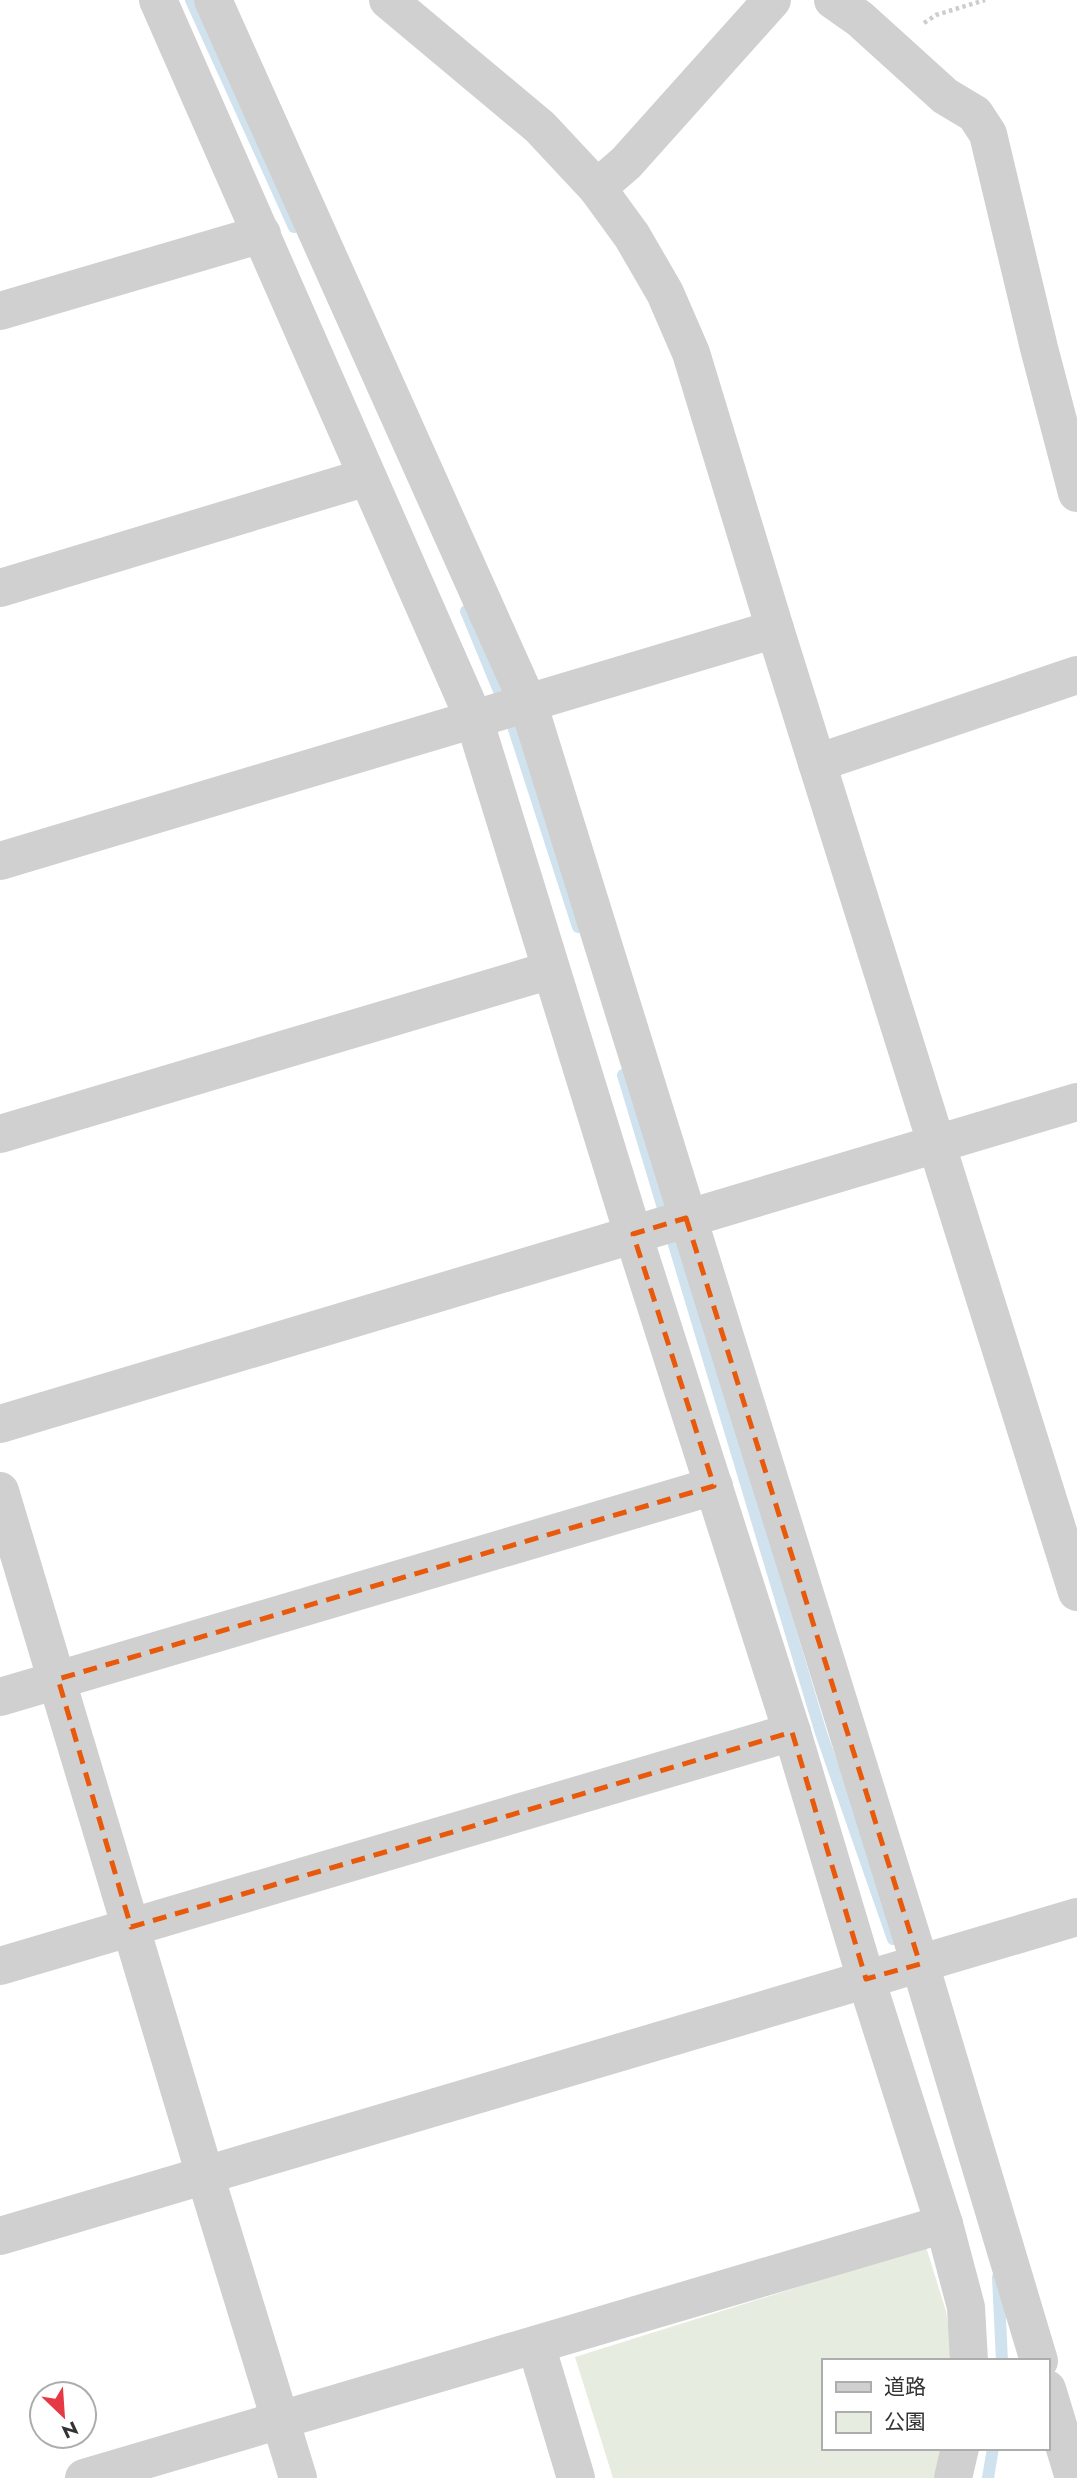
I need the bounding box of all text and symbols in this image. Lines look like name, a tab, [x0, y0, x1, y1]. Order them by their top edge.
legend	[822, 2359, 1049, 2450]
text: 道路	[884, 2372, 926, 2402]
north arrow	[28, 2380, 98, 2450]
text: 公園	[884, 2407, 926, 2437]
text: N	[57, 2415, 83, 2445]

